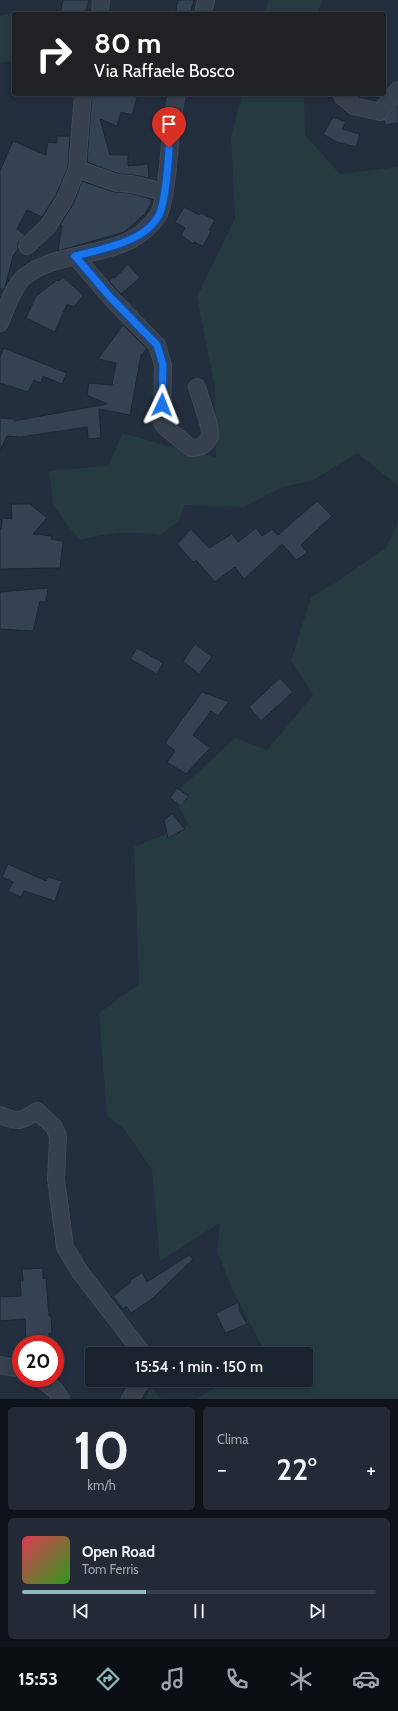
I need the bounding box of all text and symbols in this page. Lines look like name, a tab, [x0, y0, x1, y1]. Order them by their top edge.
text: 80 m	[94, 26, 161, 60]
icon: right	[28, 28, 80, 80]
text: Via Raffaele Bosco	[94, 60, 235, 82]
pin	[152, 107, 186, 148]
icon: arrive	[158, 113, 180, 135]
position arrow	[141, 384, 183, 426]
speed limit sign: 20	[12, 1335, 64, 1387]
text: 15:54 · 1 min · 150 m	[135, 1358, 263, 1376]
text: 10	[74, 1419, 129, 1482]
text: Clima	[217, 1431, 248, 1447]
text: 22°	[276, 1451, 317, 1488]
text: −	[217, 1456, 227, 1483]
text: +	[366, 1456, 376, 1483]
text: km/h	[87, 1477, 116, 1493]
text: Open Road	[82, 1543, 155, 1561]
text: Tom Ferris	[82, 1561, 139, 1577]
icon: previous	[70, 1600, 92, 1622]
icon: pause	[188, 1600, 210, 1622]
icon: next	[306, 1600, 328, 1622]
icon: directions	[94, 1665, 122, 1693]
icon: music	[159, 1665, 187, 1693]
icon: phone	[223, 1665, 251, 1693]
icon: climate	[287, 1665, 315, 1693]
icon: car	[352, 1665, 380, 1693]
text: 15:53	[18, 1668, 58, 1690]

